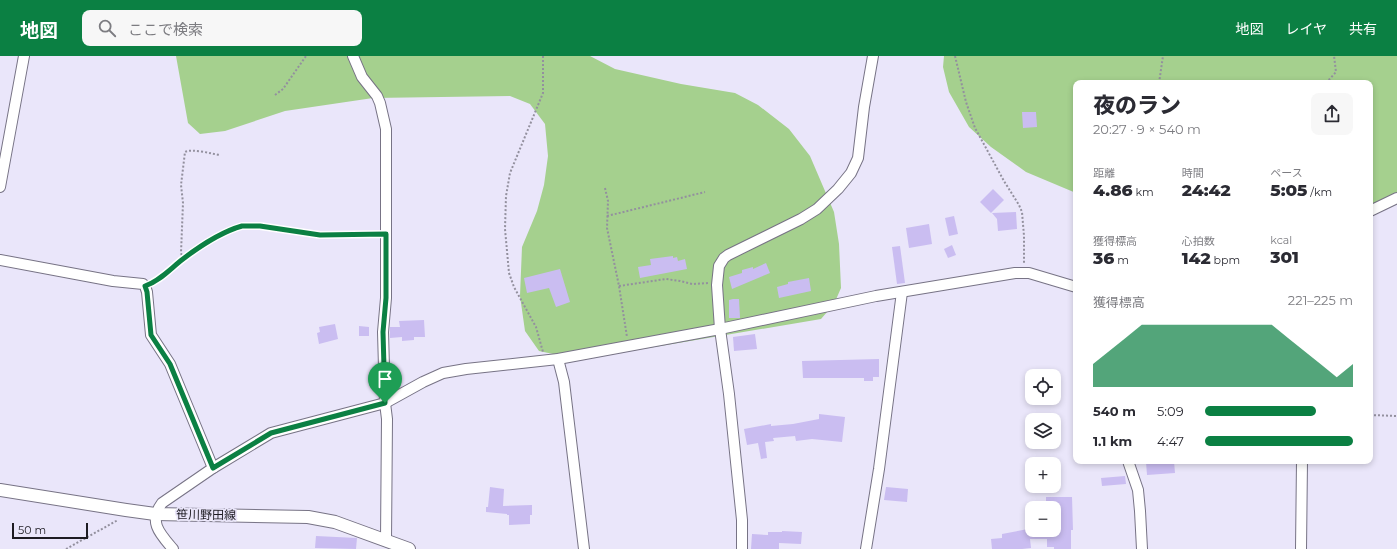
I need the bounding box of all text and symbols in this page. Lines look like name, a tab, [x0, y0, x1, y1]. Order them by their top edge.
search box	[82, 10, 362, 46]
icon: search	[96, 17, 118, 39]
text: 地図	[20, 19, 58, 42]
text: ここで検索	[128, 20, 203, 39]
text: 地図	[1235, 20, 1263, 38]
text: レイヤ	[1285, 20, 1327, 38]
text: 共有	[1349, 20, 1377, 38]
text: 夜のラン	[1093, 92, 1181, 119]
button: share	[1311, 93, 1353, 135]
text: 20:27 · 9 × 540 m	[1093, 121, 1201, 137]
text: 距離	[1093, 166, 1115, 180]
text: 時間	[1182, 166, 1204, 180]
text: ペース	[1270, 166, 1303, 180]
text: 4.86	[1093, 180, 1133, 200]
text: 24:42	[1182, 180, 1231, 200]
text: 5:05	[1270, 180, 1307, 200]
text: km	[1133, 185, 1154, 199]
text: /km	[1307, 185, 1332, 199]
text: kcal	[1270, 233, 1292, 247]
text: 獲得標高	[1093, 234, 1137, 248]
text: 心拍数	[1182, 234, 1215, 248]
text: 301	[1270, 247, 1299, 267]
text: 36	[1093, 248, 1114, 268]
text: 142	[1182, 248, 1211, 268]
text: m	[1114, 253, 1129, 267]
text: bpm	[1211, 253, 1240, 267]
text: 221–225 m	[1288, 292, 1353, 308]
text: 獲得標高	[1093, 294, 1145, 310]
pin	[368, 362, 402, 403]
icon: arrive	[374, 368, 396, 390]
map controls	[1025, 369, 1061, 537]
button: locate	[1025, 369, 1061, 405]
text: 540 m	[1093, 403, 1136, 419]
text: 5:09	[1157, 403, 1184, 419]
button: layers	[1025, 413, 1061, 449]
text: 1.1 km	[1093, 433, 1132, 449]
text: 4:47	[1157, 433, 1184, 449]
button: +	[1025, 457, 1061, 493]
button: −	[1025, 501, 1061, 537]
street label: 笹川野田線	[176, 506, 236, 523]
scale bar	[12, 521, 88, 540]
text: 50 m	[18, 523, 46, 537]

